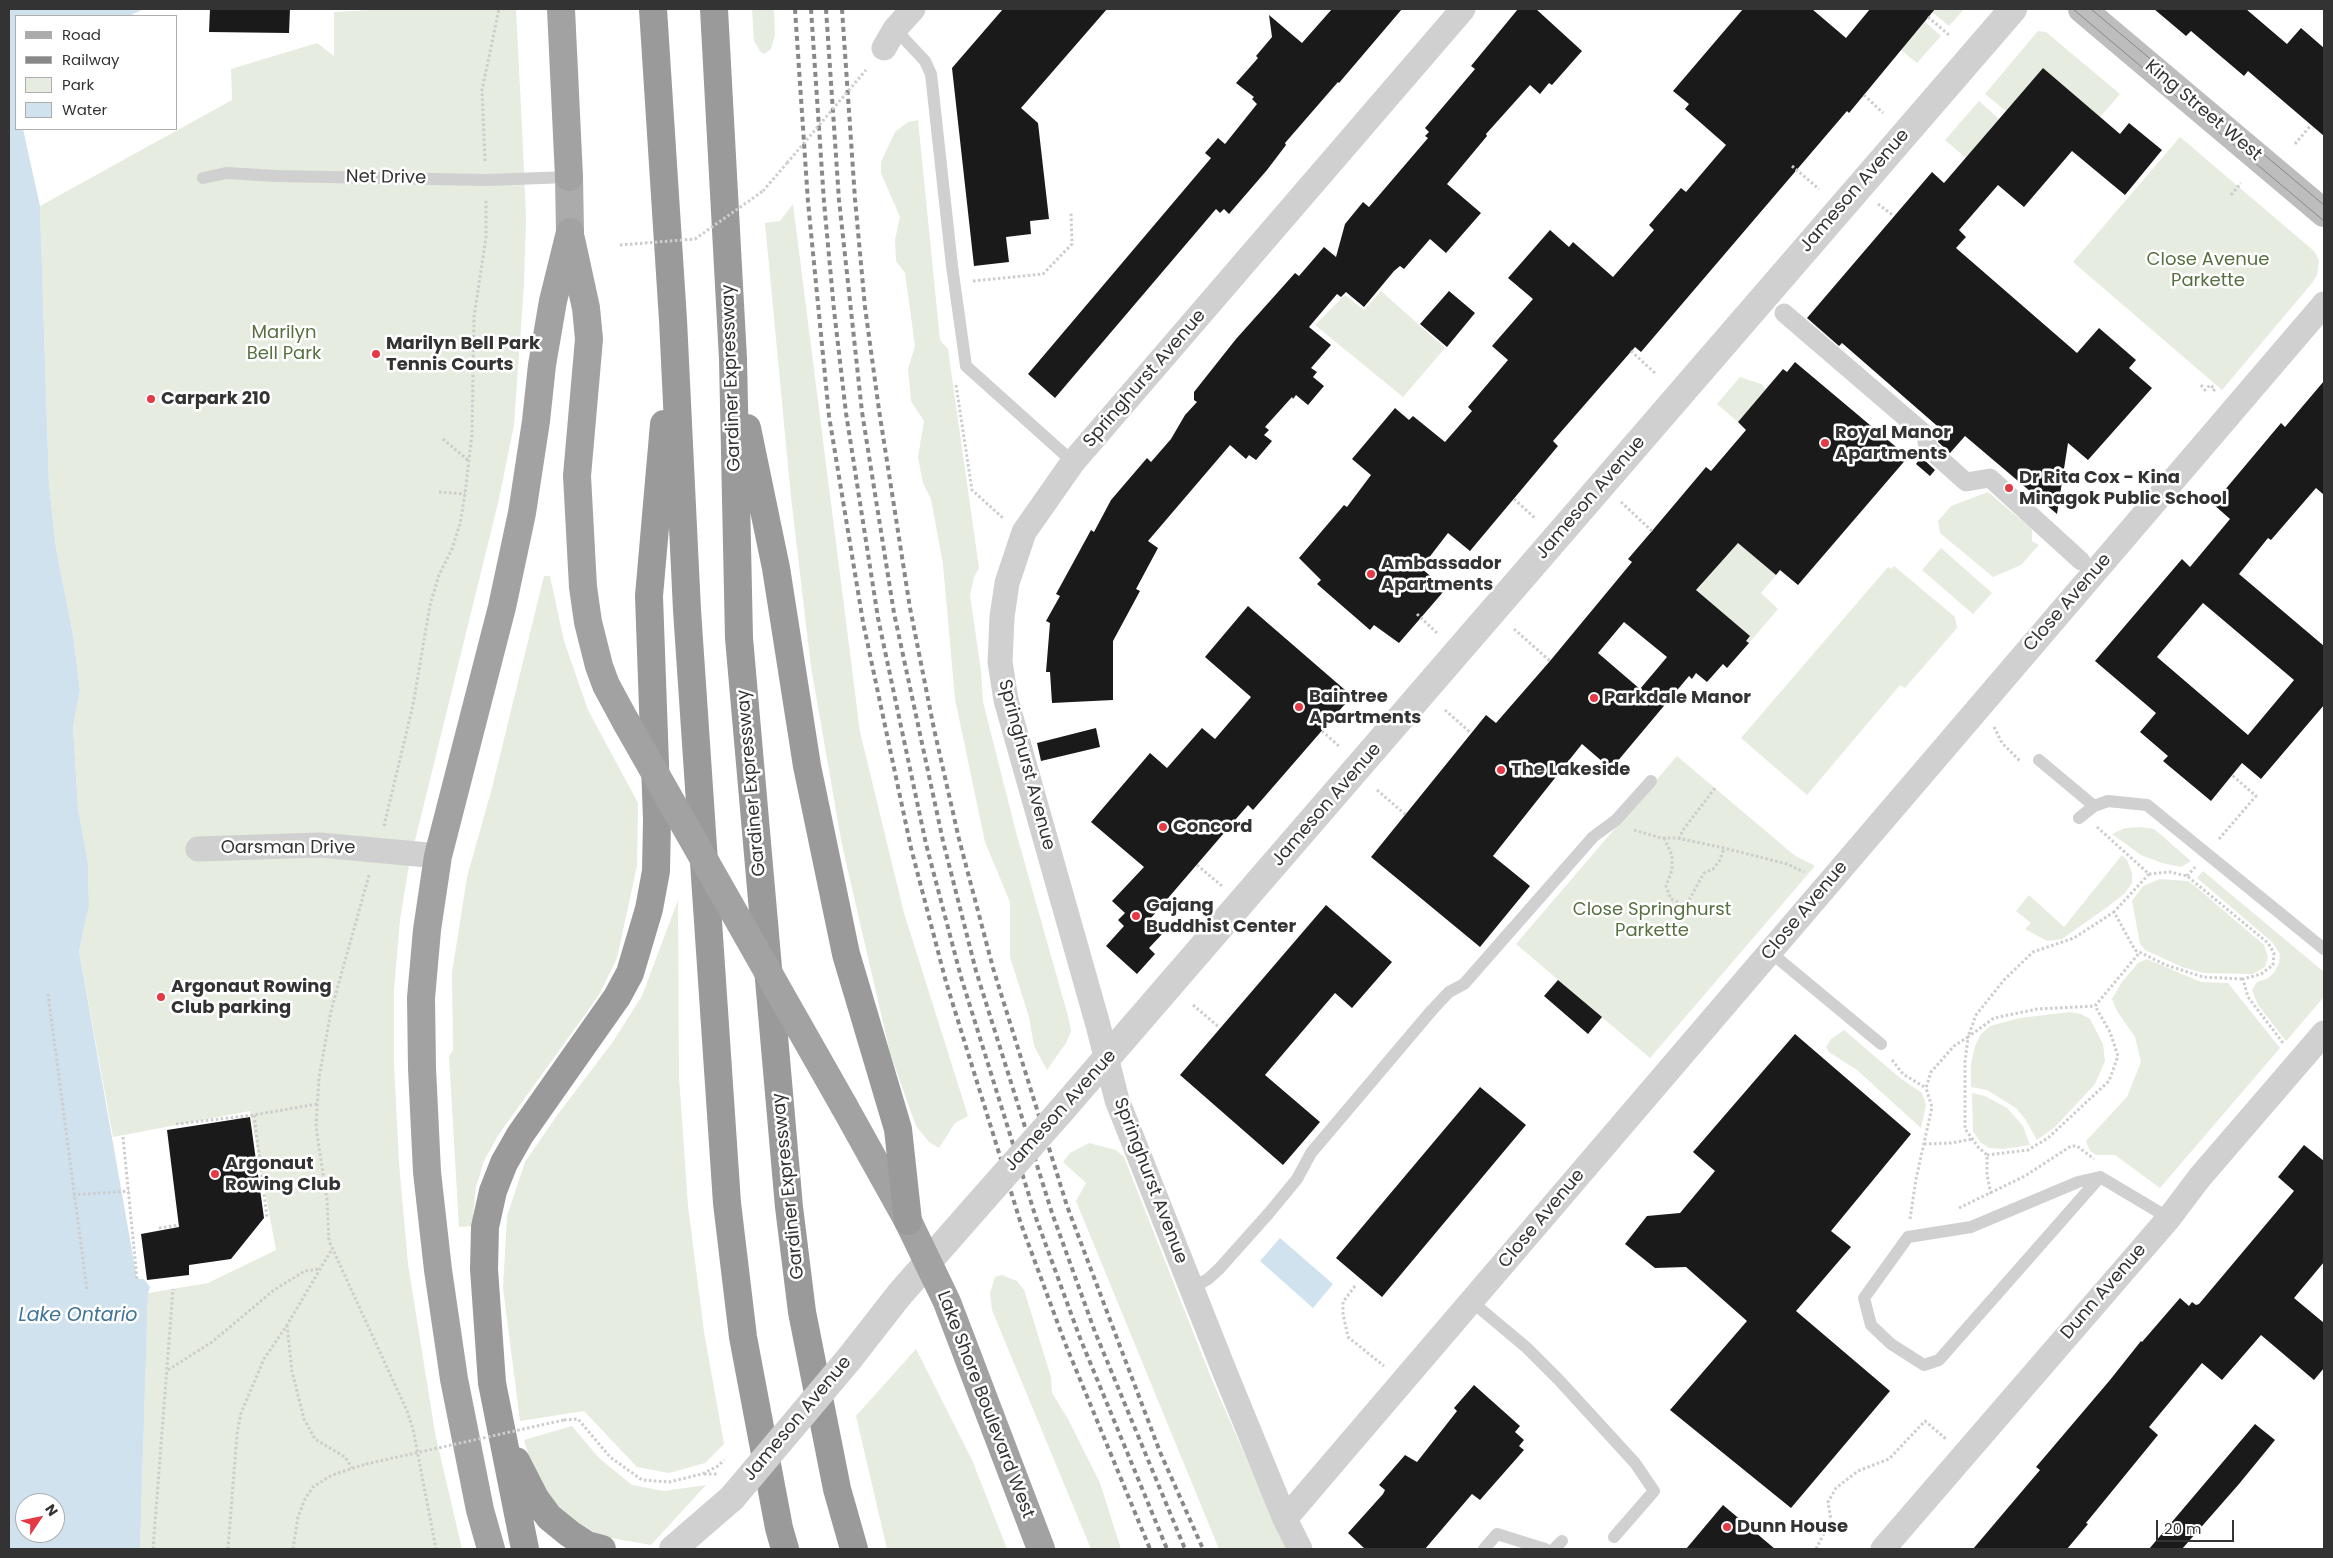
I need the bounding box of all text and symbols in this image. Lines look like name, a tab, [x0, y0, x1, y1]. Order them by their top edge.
legend	[15, 15, 178, 130]
text: Road	[62, 24, 101, 45]
text: Railway	[62, 49, 120, 70]
street label: King Street West	[2140, 56, 2266, 166]
text: Park	[62, 74, 94, 95]
text: Water	[62, 99, 107, 120]
street label: Jameson Avenue	[1796, 125, 1914, 257]
street label: Net Drive	[346, 167, 426, 189]
park label: Close Avenue Parkette	[2147, 249, 2269, 292]
street label: Gardiner Expressway	[718, 284, 746, 472]
street label: Springhurst Avenue	[1079, 306, 1211, 452]
park label: Marilyn Bell Park	[247, 322, 321, 364]
place label: Marilyn Bell Park Tennis Courts	[386, 333, 540, 376]
marker: Marilyn Bell Park Tennis Courts	[370, 348, 382, 360]
place label: Carpark 210	[161, 388, 271, 410]
marker: Carpark 210	[145, 393, 157, 405]
place label: Royal Manor Apartments	[1835, 422, 1951, 464]
street label: Jameson Avenue	[1532, 432, 1650, 564]
marker: Royal Manor Apartments	[1819, 437, 1831, 449]
place label: Dr Rita Cox - Kina Minagok Public School	[2019, 467, 2227, 509]
marker: Dr Rita Cox - Kina Minagok Public School	[2003, 482, 2015, 494]
street label: Close Avenue	[2020, 550, 2116, 656]
place label: Ambassador Apartments	[1381, 553, 1501, 596]
marker: Ambassador Apartments	[1365, 568, 1377, 580]
street label: Springhurst Avenue	[993, 677, 1059, 853]
place label: Baintree Apartments	[1309, 686, 1421, 729]
place label: Parkdale Manor	[1604, 687, 1751, 709]
street label: Gardiner Expressway	[733, 689, 771, 877]
marker: Parkdale Manor	[1588, 692, 1600, 704]
marker: Baintree Apartments	[1293, 701, 1305, 713]
street label: Jameson Avenue	[1268, 739, 1386, 871]
place label: The Lakeside	[1511, 759, 1630, 781]
marker: The Lakeside	[1495, 764, 1507, 776]
place label: Concord	[1173, 816, 1253, 838]
marker: Concord	[1157, 821, 1169, 833]
street label: Oarsman Drive	[221, 837, 355, 859]
street label: Close Avenue	[1757, 857, 1853, 965]
place label: Gajang Buddhist Center	[1146, 895, 1296, 938]
park label: Close Springhurst Parkette	[1573, 899, 1731, 942]
marker: Gajang Buddhist Center	[1130, 910, 1142, 922]
place label: Argonaut Rowing Club parking	[171, 976, 332, 1019]
marker: Argonaut Rowing Club parking	[155, 991, 167, 1003]
street label: Jameson Avenue	[1001, 1046, 1121, 1176]
street label: Gardiner Expressway	[768, 1092, 810, 1280]
street label: Springhurst Avenue	[1108, 1095, 1192, 1267]
place label: Argonaut Rowing Club	[225, 1153, 341, 1196]
street label: Close Avenue	[1494, 1165, 1590, 1273]
marker: Argonaut Rowing Club	[209, 1168, 221, 1180]
street label: Dunn Avenue	[2057, 1240, 2151, 1344]
street label: Lake Shore Boulevard West	[932, 1288, 1038, 1522]
water label: Lake Ontario	[18, 1305, 138, 1327]
street label: Jameson Avenue	[740, 1352, 856, 1486]
north arrow	[15, 1493, 65, 1543]
text: N	[40, 1500, 63, 1520]
scale bar	[2158, 1510, 2236, 1542]
place label: Dunn House	[1737, 1516, 1848, 1538]
text: 20 m	[2164, 1518, 2202, 1539]
marker: Dunn House	[1721, 1521, 1733, 1533]

